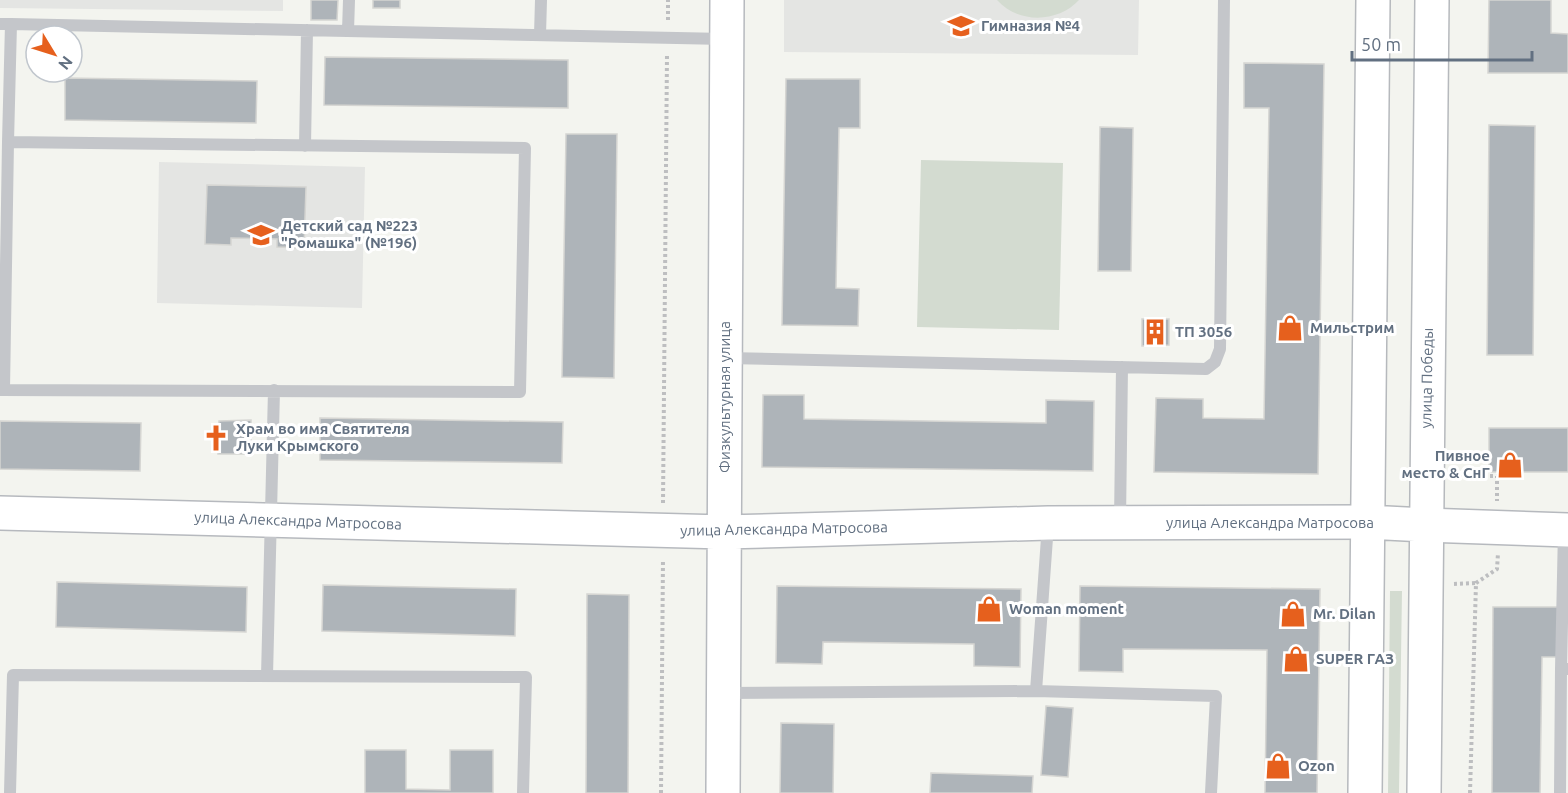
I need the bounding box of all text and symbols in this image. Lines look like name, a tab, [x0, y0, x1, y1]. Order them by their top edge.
school or university icon: Гимназия №4	[946, 11, 976, 41]
place label: Гимназия №4	[981, 17, 1080, 34]
north arrow	[24, 24, 84, 84]
scale bar	[1352, 24, 1532, 62]
text: 50 m	[1361, 34, 1401, 54]
text: N	[55, 53, 77, 73]
place label: Детский сад №223 "Ромашка" (№196)	[281, 217, 418, 251]
school or university icon: Детский сад №223 "Ромашка" (№196)	[246, 220, 276, 250]
shop icon: Мильстрим	[1275, 313, 1305, 343]
building icon: ТП 3056	[1140, 317, 1170, 347]
place label: Мильстрим	[1310, 319, 1395, 336]
street label: Физкультурная улица	[716, 321, 733, 473]
place label: ТП 3056	[1175, 323, 1232, 340]
street label: улица Победы	[1417, 328, 1436, 428]
place label: Храм во имя Святителя Луки Крымского	[236, 420, 410, 454]
church icon: Храм во имя Святителя Луки Крымского	[201, 423, 231, 453]
place label: Пивное место & СнГ	[1402, 447, 1490, 481]
shop icon: Пивное место & СнГ	[1495, 450, 1525, 480]
street label: улица Александра Матросова	[194, 508, 402, 533]
street label: улица Александра Матросова	[1166, 514, 1374, 531]
street label: улица Александра Матросова	[680, 518, 888, 539]
shop icon: Woman moment	[974, 594, 1004, 624]
shop icon: Mr. Dilan	[1278, 599, 1308, 629]
place label: Woman moment	[1009, 600, 1124, 617]
place label: Mr. Dilan	[1313, 605, 1376, 622]
shop icon: SUPER ГАЗ	[1281, 644, 1311, 674]
place label: SUPER ГАЗ	[1316, 650, 1394, 667]
shop icon: Ozon	[1263, 751, 1293, 781]
place label: Ozon	[1298, 757, 1335, 774]

